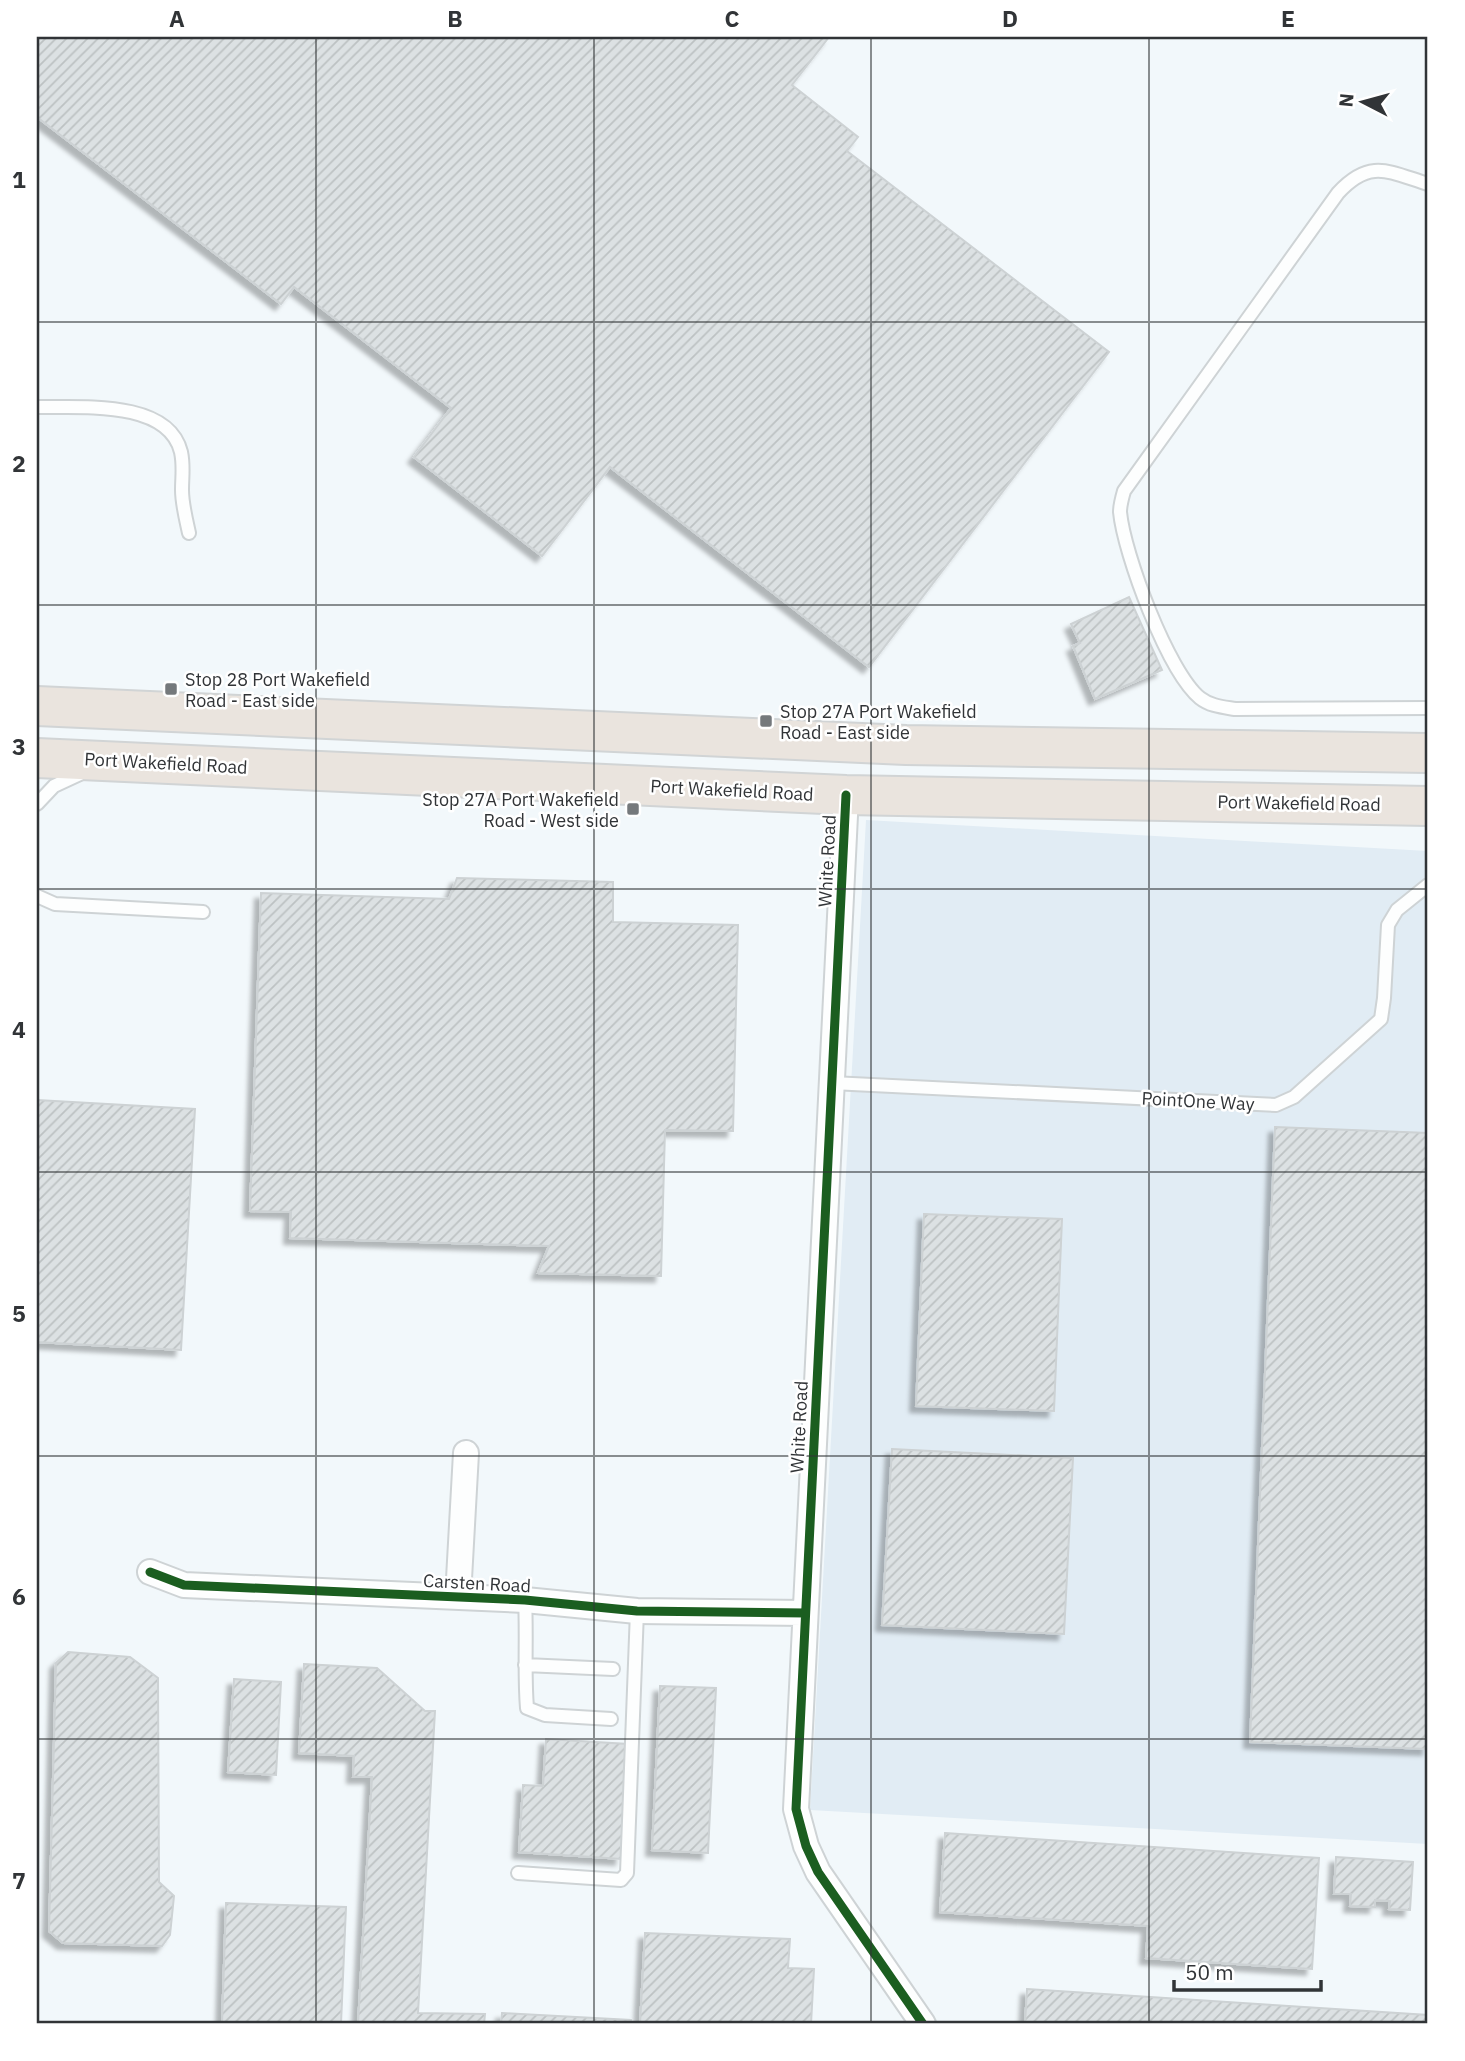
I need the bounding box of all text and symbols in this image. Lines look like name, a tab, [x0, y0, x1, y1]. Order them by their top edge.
text: A	[169, 3, 185, 33]
text: B	[447, 3, 463, 33]
text: C	[725, 3, 740, 33]
text: D	[1002, 3, 1018, 33]
text: E	[1281, 3, 1295, 33]
north arrow	[1328, 66, 1398, 136]
text: N	[1333, 92, 1359, 108]
text: 1	[12, 164, 26, 194]
text: 2	[12, 448, 26, 478]
place label: Stop 28 Port Wakefield Road - East side	[185, 668, 370, 712]
marker: Stop 28 Port Wakefield Road - East side	[163, 681, 179, 697]
place label: Stop 27A Port Wakefield Road - East side	[780, 700, 977, 744]
marker: Stop 27A Port Wakefield Road - East side	[758, 713, 774, 729]
text: 3	[12, 731, 26, 761]
street label: Port Wakefield Road	[84, 747, 248, 779]
street label: Port Wakefield Road	[650, 774, 814, 806]
place label: Stop 27A Port Wakefield Road - West side	[422, 788, 619, 832]
street label: Port Wakefield Road	[1217, 790, 1381, 816]
marker: Stop 27A Port Wakefield Road - West side	[625, 801, 641, 817]
street label: White Road	[813, 814, 841, 908]
text: 4	[12, 1014, 26, 1044]
street label: PointOne Way	[1141, 1087, 1255, 1115]
text: 5	[12, 1298, 26, 1328]
street label: White Road	[785, 1380, 813, 1474]
street label: Carsten Road	[422, 1569, 532, 1597]
text: 6	[12, 1581, 26, 1611]
text: 7	[12, 1865, 26, 1895]
scale bar	[1174, 1949, 1322, 1993]
text: 50 m	[1185, 1958, 1234, 1986]

